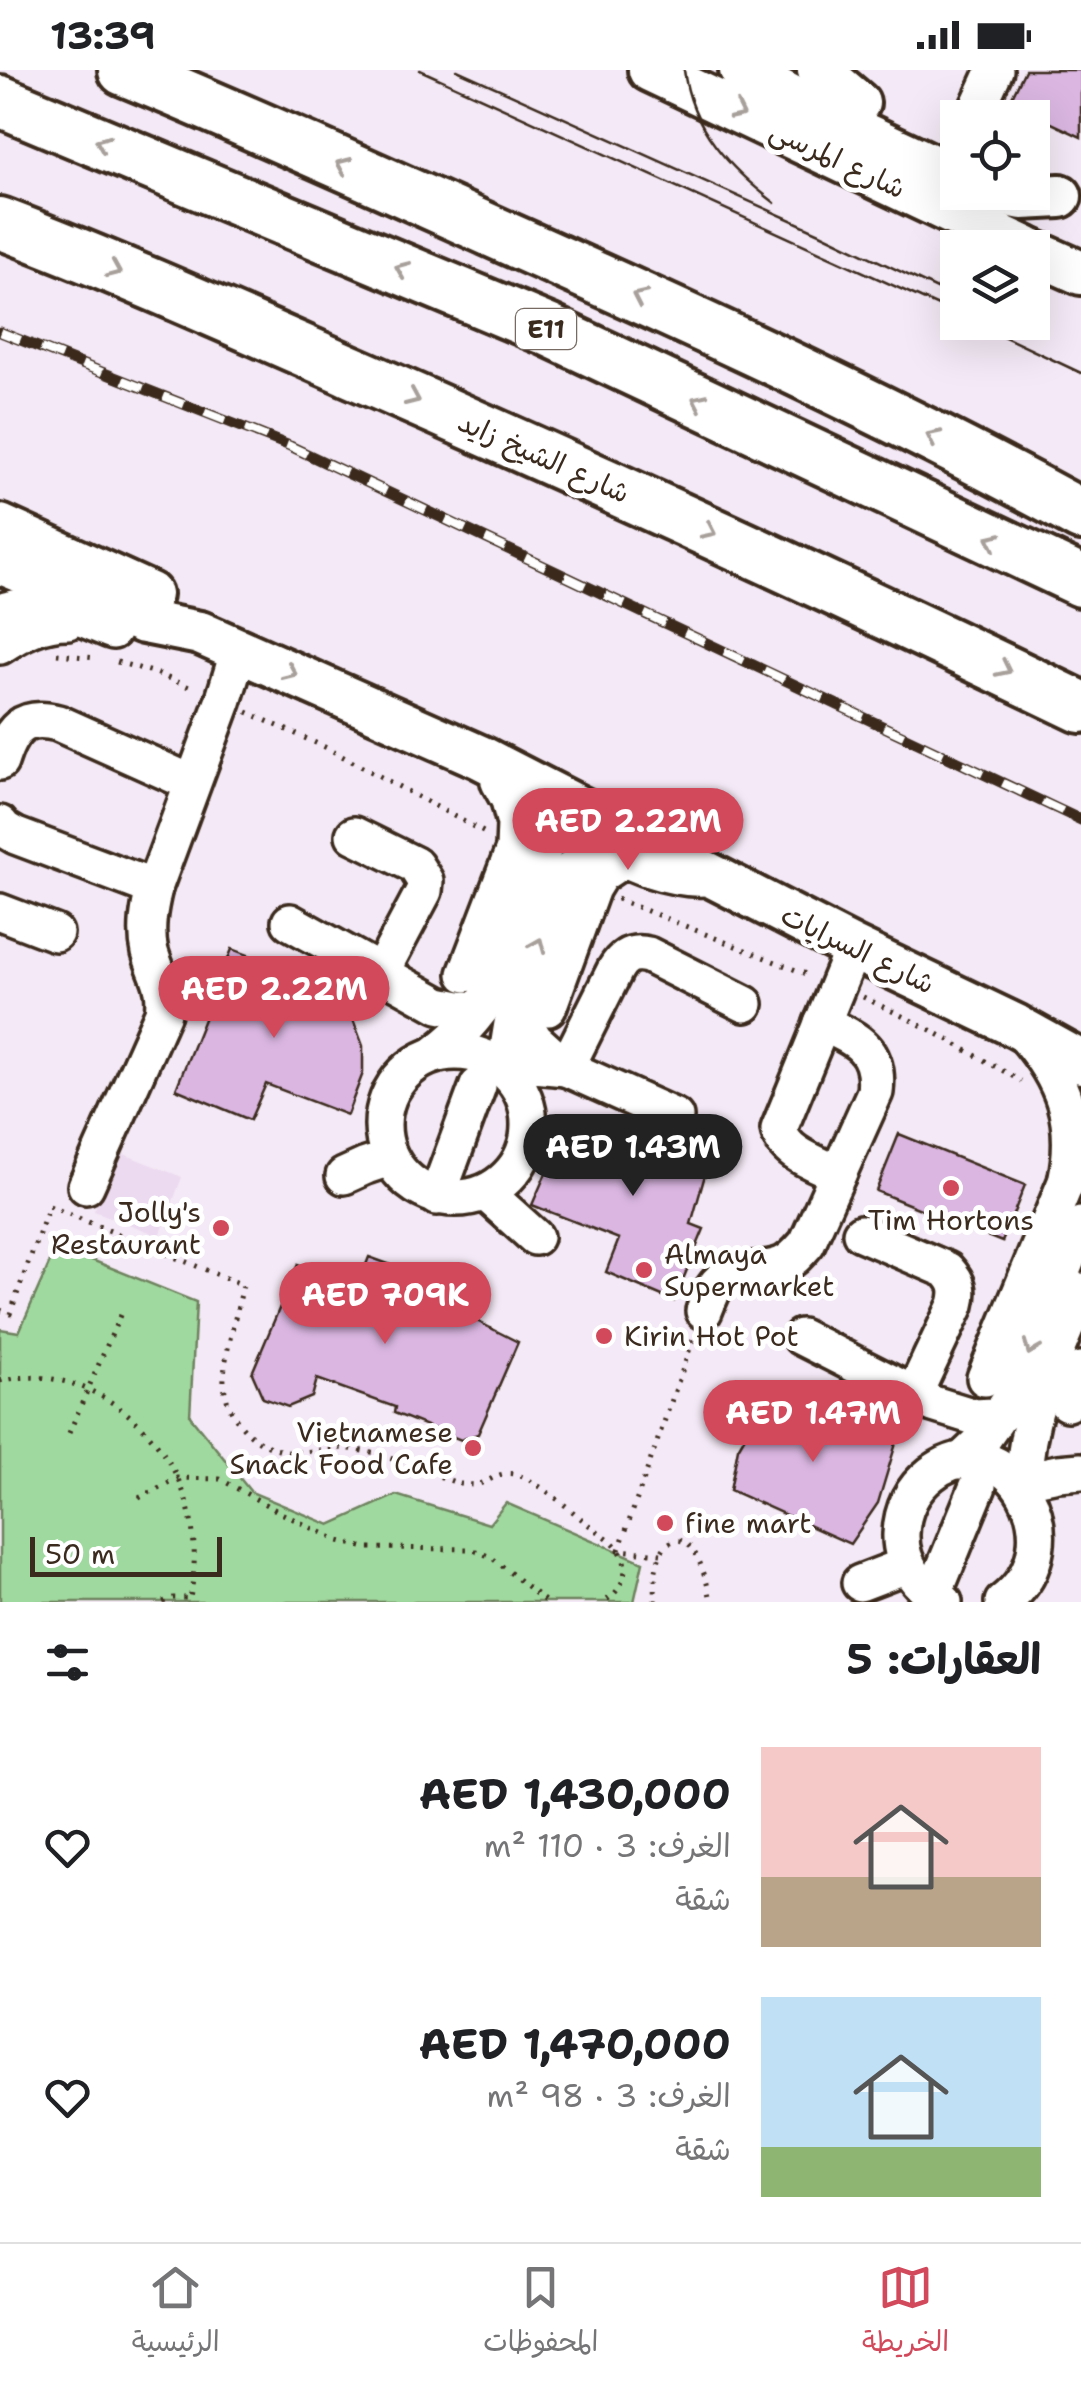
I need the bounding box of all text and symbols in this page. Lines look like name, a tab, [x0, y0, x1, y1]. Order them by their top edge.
text: 13:39	[50, 10, 156, 61]
one-way arrow	[727, 99, 745, 119]
map controls	[940, 100, 1050, 340]
button: locate	[940, 100, 1050, 210]
street label: شارع المرسى	[764, 111, 912, 208]
one-way arrow	[94, 135, 112, 155]
one-way arrow	[335, 157, 353, 177]
button: layers	[940, 230, 1050, 340]
one-way arrow	[104, 258, 122, 278]
one-way arrow	[394, 261, 412, 281]
one-way arrow	[632, 290, 650, 310]
road number: E11	[516, 309, 576, 349]
one-way arrow	[403, 386, 421, 406]
one-way arrow	[691, 393, 709, 413]
street label: شارع الشيخ زايد	[452, 402, 636, 513]
one-way arrow	[925, 429, 943, 449]
one-way arrow	[699, 519, 717, 539]
one-way arrow	[985, 532, 1003, 552]
one-way arrow	[993, 657, 1011, 677]
one-way arrow	[280, 660, 298, 680]
pin: AED 2.22M	[514, 788, 742, 873]
text: AED 2.22M	[534, 799, 722, 842]
street label: شارع السرايات	[774, 895, 941, 1004]
one-way arrow	[526, 937, 546, 955]
pin: AED 2.22M	[160, 956, 388, 1041]
text: AED 2.22M	[180, 967, 368, 1010]
pin: AED 1.43M	[519, 1114, 747, 1199]
text: AED 1.43M	[545, 1125, 721, 1168]
marker: Tim Hortons	[940, 1177, 962, 1199]
place label: Jolly's Restaurant	[51, 1193, 201, 1263]
place label: Tim Hortons	[868, 1201, 1034, 1239]
marker: Jolly's Restaurant	[210, 1217, 232, 1239]
place label: Almaya Supermarket	[664, 1235, 835, 1305]
marker: Almaya Supermarket	[633, 1259, 655, 1281]
pin: AED 709K	[282, 1262, 488, 1347]
text: AED 709K	[301, 1273, 469, 1316]
place label: Kirin Hot Pot	[624, 1317, 799, 1355]
marker: Kirin Hot Pot	[593, 1325, 615, 1347]
one-way arrow	[1023, 1338, 1043, 1356]
pin: AED 1.47M	[699, 1380, 927, 1465]
text: AED 1.47M	[725, 1391, 901, 1434]
place label: Vietnamese Snack Food Cafe	[230, 1413, 453, 1483]
marker: Vietnamese Snack Food Cafe	[462, 1437, 484, 1459]
place label: fine mart	[685, 1504, 811, 1542]
marker: fine mart	[654, 1512, 676, 1534]
scale bar	[30, 1532, 222, 1576]
text: 50 m	[45, 1535, 115, 1573]
text: العقارات: 5	[847, 1631, 1041, 1687]
icon: filters	[40, 1635, 95, 1690]
text: AED 1,430,000	[419, 1766, 731, 1822]
icon: home	[841, 1787, 961, 1907]
icon: heart	[40, 1820, 95, 1875]
text: الغرف: 3 · 110 m²	[484, 1824, 731, 1867]
text: شقة	[675, 1877, 731, 1920]
text: AED 1,470,000	[419, 2016, 731, 2072]
icon: home	[841, 2037, 961, 2157]
icon: heart	[40, 2070, 95, 2125]
text: الغرف: 3 · 98 m²	[487, 2074, 731, 2117]
text: شقة	[675, 2127, 731, 2170]
tab: الرئيسية	[132, 2260, 220, 2366]
tab: المحفوظات	[483, 2260, 598, 2366]
tab: الخريطة	[862, 2260, 949, 2366]

